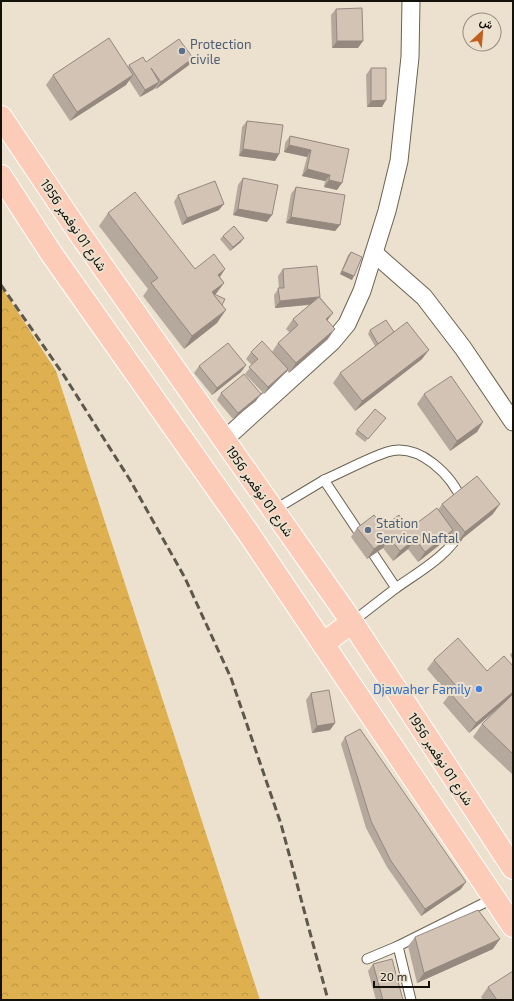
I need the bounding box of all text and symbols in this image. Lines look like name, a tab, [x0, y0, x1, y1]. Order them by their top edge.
north arrow	[462, 12, 502, 52]
text: ش	[477, 14, 495, 32]
place label: Protection civile	[190, 36, 252, 67]
marker: Protection civile	[177, 46, 187, 56]
street label: شارع 01 نوفمبر 1956	[36, 176, 111, 275]
street label: شارع 01 نوفمبر 1956	[221, 442, 297, 541]
place label: Station Service Naftal	[376, 515, 459, 546]
marker: Station Service Naftal	[363, 525, 373, 535]
place label: Djawaher Family	[373, 681, 471, 697]
marker: Djawaher Family	[474, 684, 484, 694]
street label: شارع 01 نوفمبر 1956	[403, 710, 477, 809]
scale bar	[374, 963, 429, 989]
text: 20 m	[380, 969, 407, 983]

